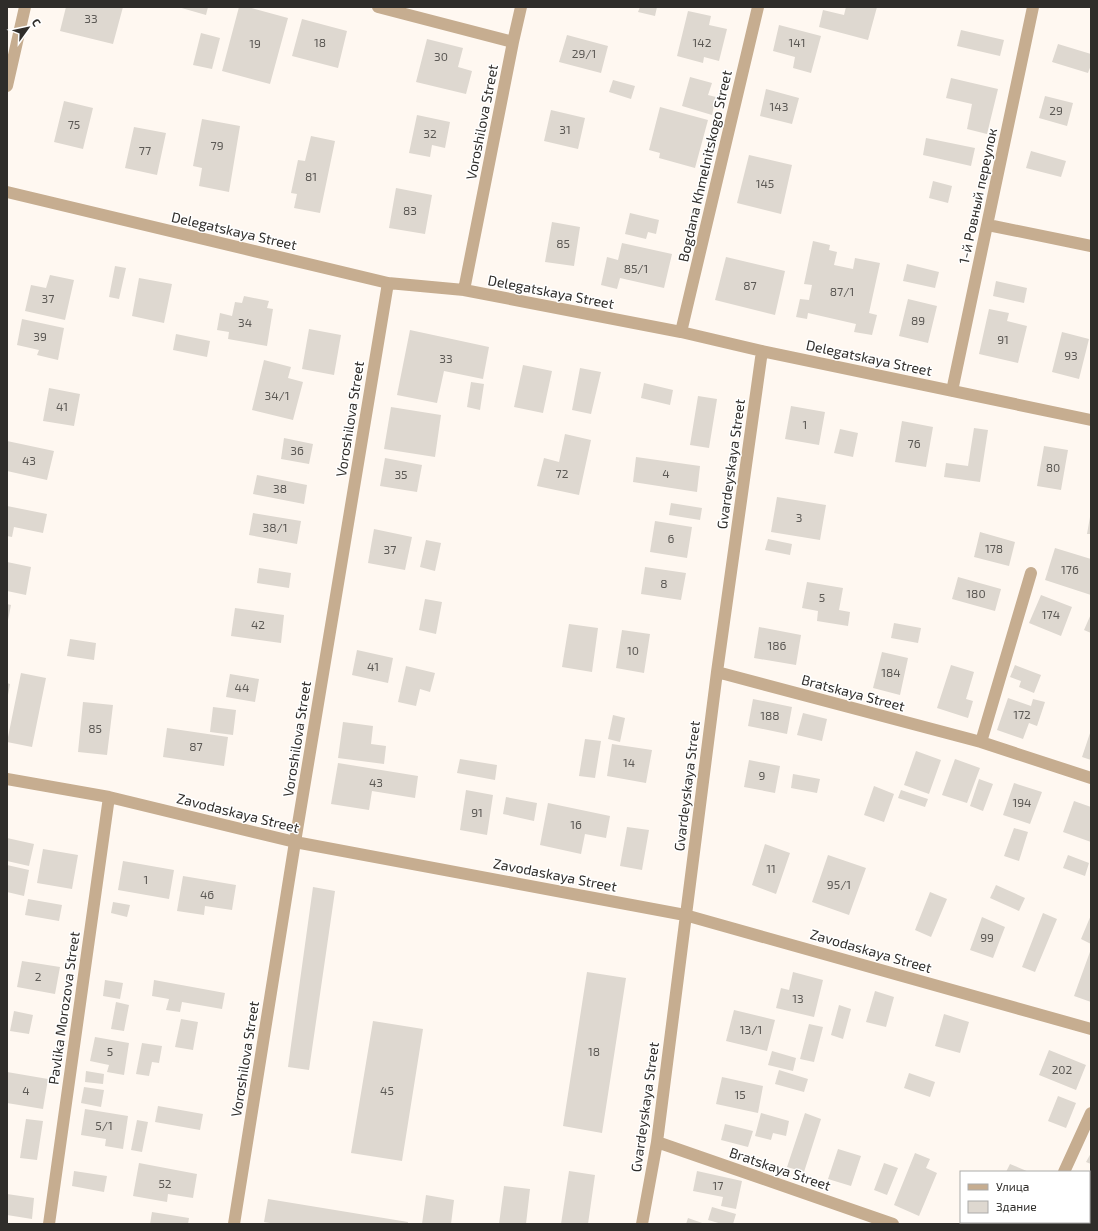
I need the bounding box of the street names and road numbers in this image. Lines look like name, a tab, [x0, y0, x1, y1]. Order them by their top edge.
street label: Voroshilova Street	[462, 63, 501, 181]
street label: Bogdana Khmelnitskogo Street	[674, 68, 735, 263]
street label: 1-й Ровный переулок	[955, 126, 1000, 265]
street label: Delegatskaya Street	[170, 208, 298, 253]
street label: Delegatskaya Street	[487, 271, 616, 312]
street label: Delegatskaya Street	[805, 336, 934, 379]
street label: Voroshilova Street	[332, 360, 367, 478]
street label: Gvardeyskaya Street	[713, 398, 748, 530]
street label: Bratskaya Street	[800, 671, 907, 714]
street label: Voroshilova Street	[279, 680, 314, 798]
street label: Gvardeyskaya Street	[670, 720, 703, 852]
street label: Zavodaskaya Street	[175, 789, 301, 836]
street label: Zavodaskaya Street	[492, 854, 618, 895]
street label: Zavodaskaya Street	[808, 925, 934, 976]
street label: Pavlika Morozova Street	[44, 930, 83, 1086]
street label: Voroshilova Street	[227, 1000, 262, 1118]
street label: Gvardeyskaya Street	[627, 1041, 662, 1173]
street label: Bratskaya Street	[727, 1143, 833, 1194]

